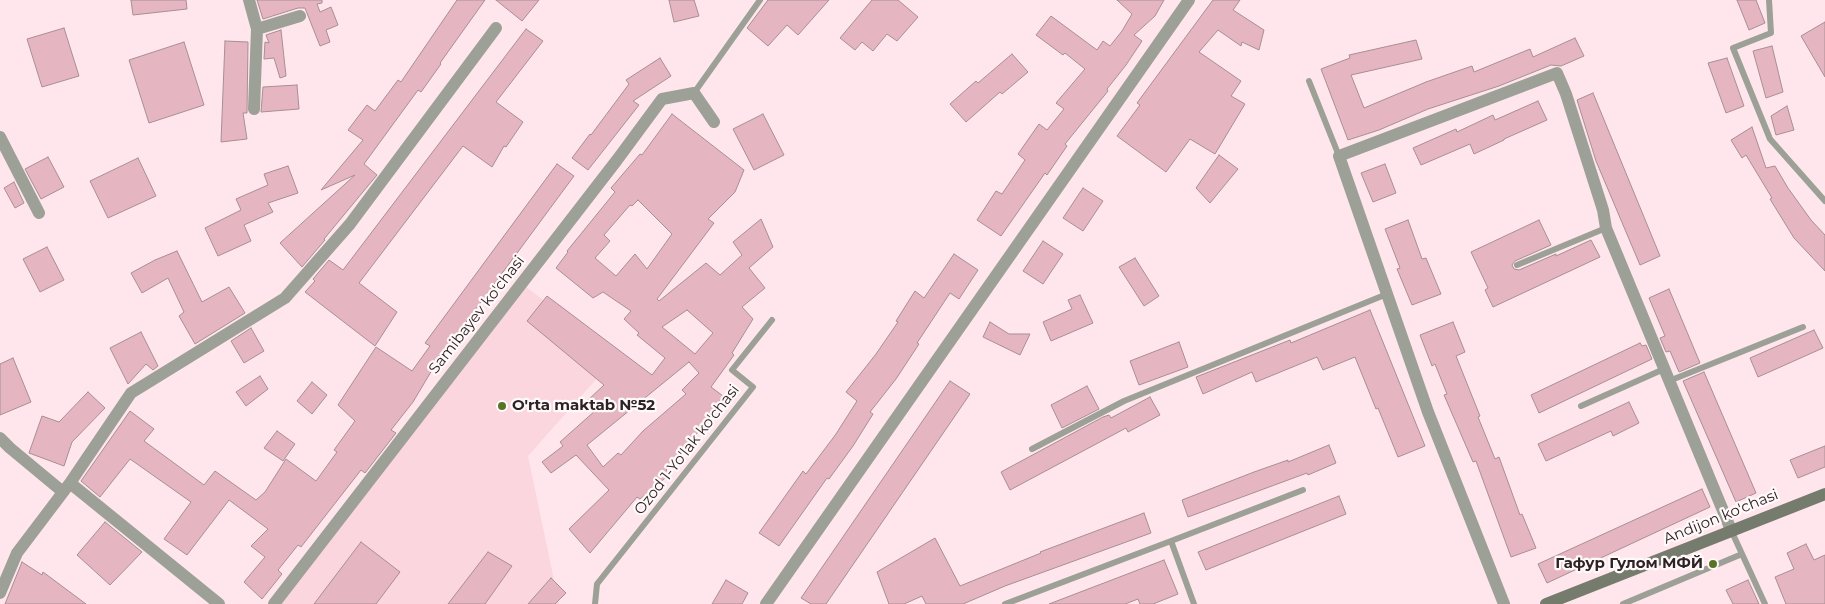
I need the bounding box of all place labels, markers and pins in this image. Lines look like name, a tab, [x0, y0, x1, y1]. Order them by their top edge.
place label: O'rta maktab №52	[512, 397, 655, 415]
marker: O'rta maktab №52	[496, 400, 508, 412]
place label: Гафур Гулом МФЙ	[1555, 555, 1703, 573]
marker: Гафур Гулом МФЙ	[1707, 558, 1719, 570]

